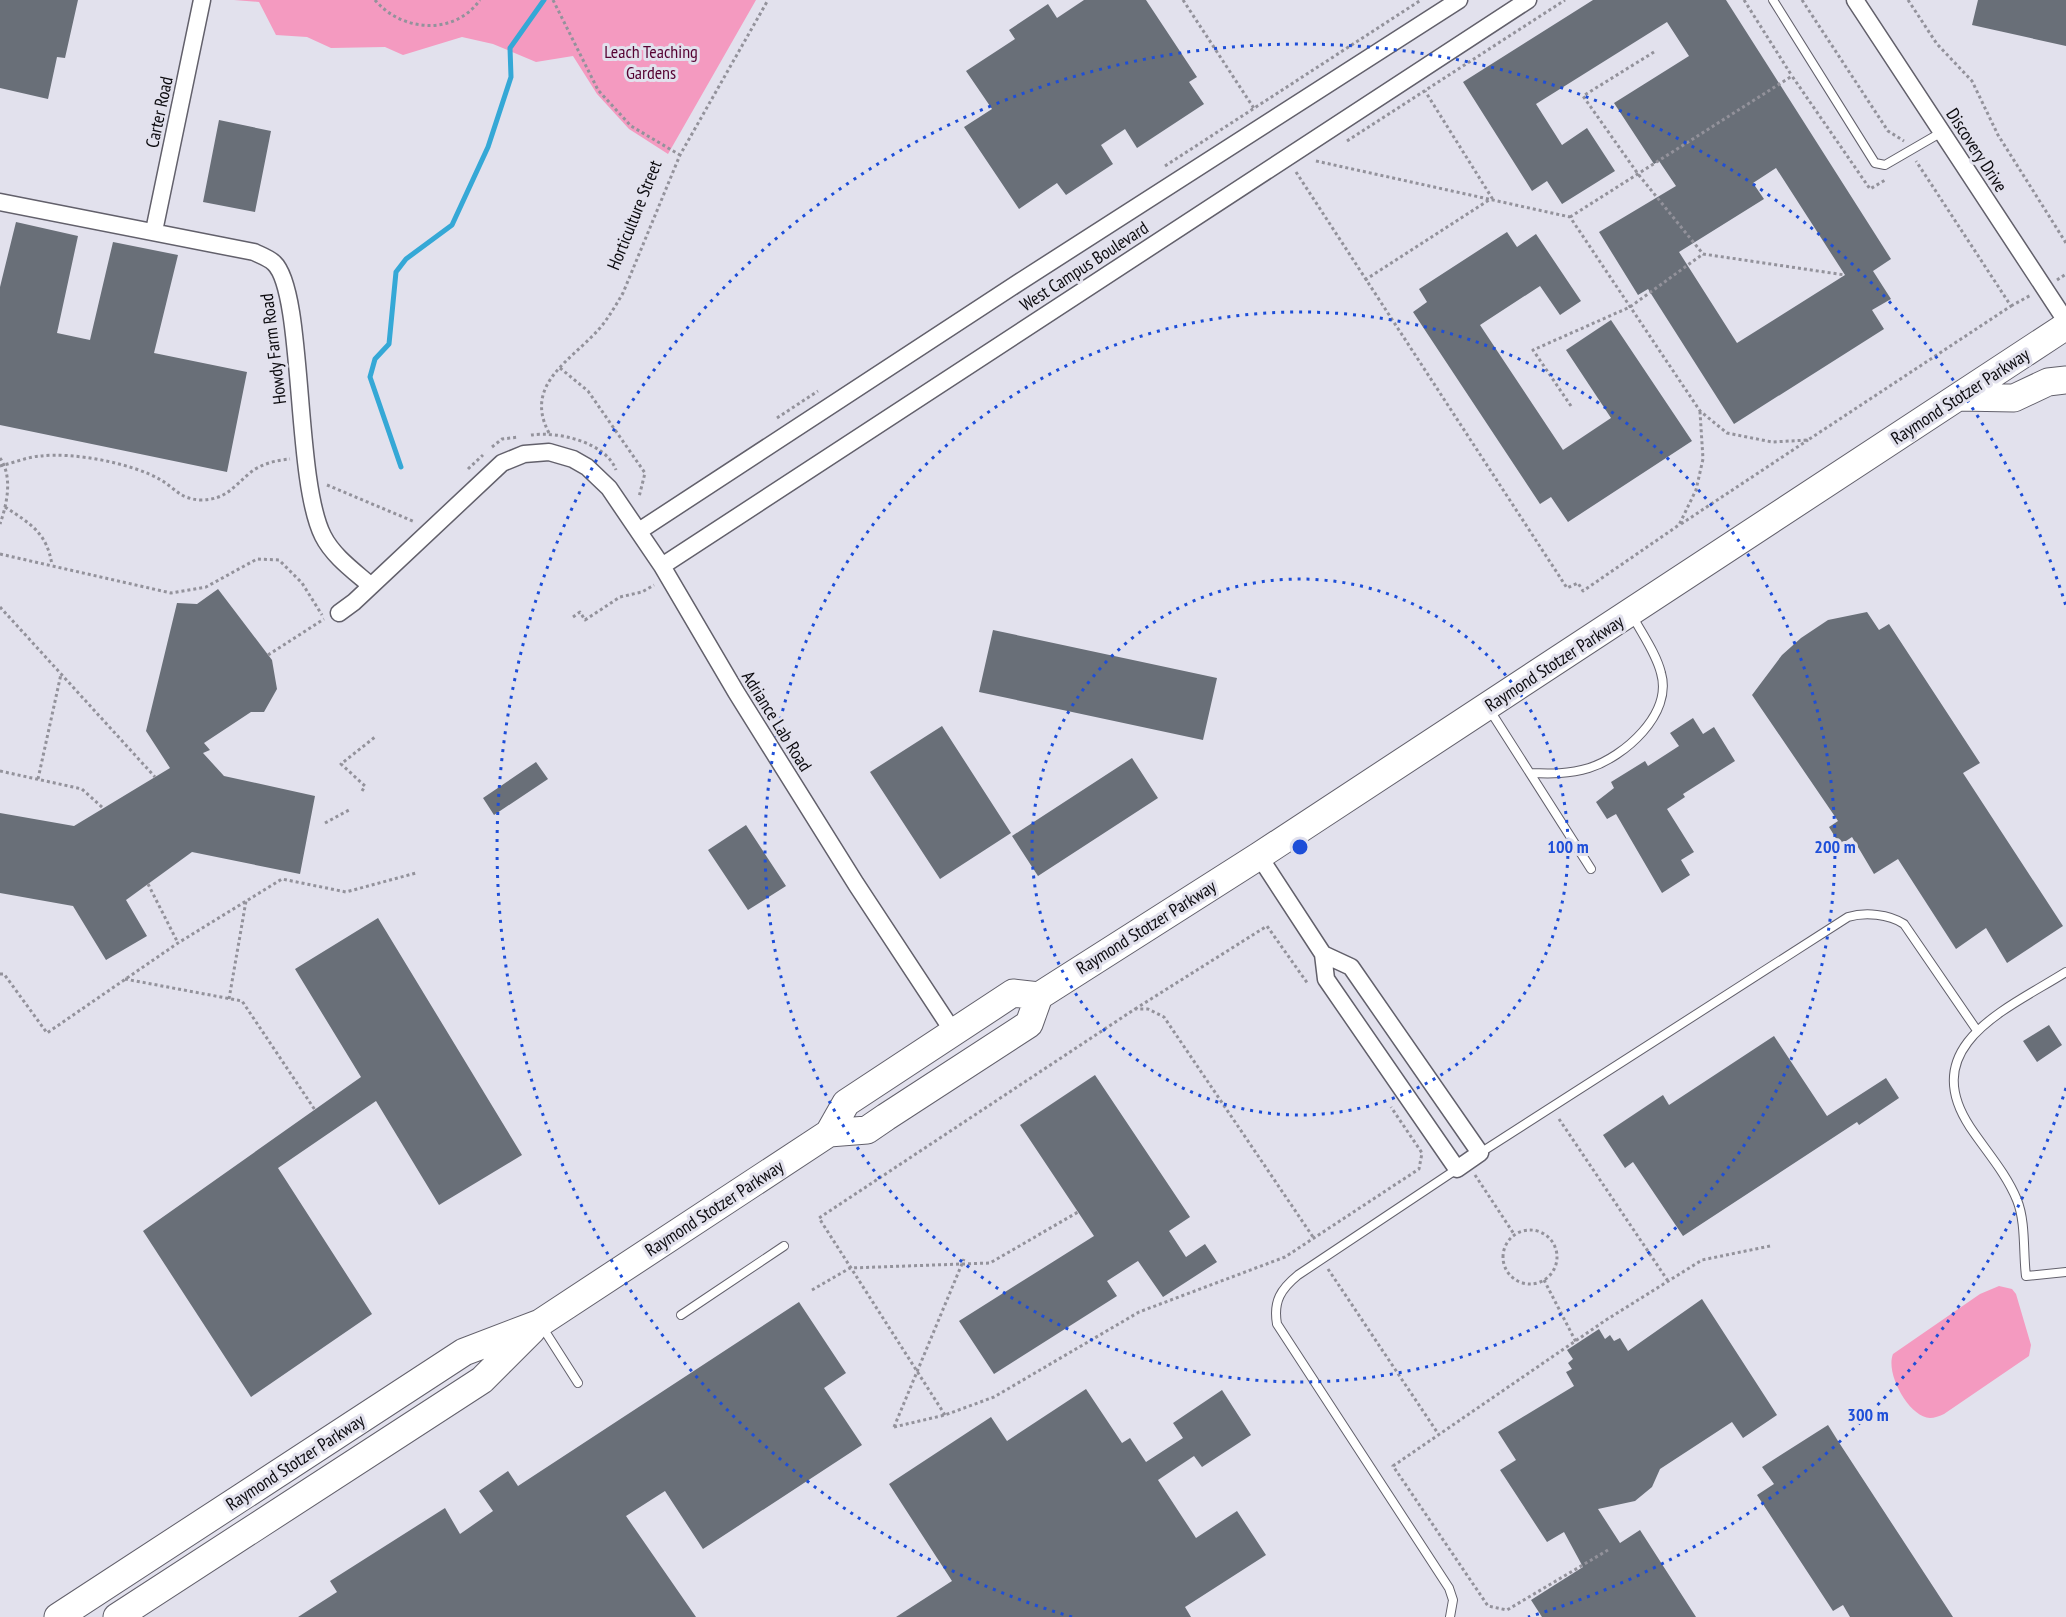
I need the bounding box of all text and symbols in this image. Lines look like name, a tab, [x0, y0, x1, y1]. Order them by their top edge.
park label: Leach Teaching Gardens	[604, 40, 698, 84]
street label: Carter Road	[140, 74, 178, 150]
street label: Discovery Drive	[1941, 104, 2013, 196]
street label: Horticulture Street	[602, 157, 666, 273]
street label: West Campus Boulevard	[1015, 216, 1153, 316]
street label: Howdy Farm Road	[255, 292, 291, 406]
street label: Raymond Stotzer Parkway	[1886, 342, 2034, 449]
street label: Raymond Stotzer Parkway	[1480, 609, 1628, 716]
street label: Adriance Lab Road	[737, 666, 817, 776]
text: 100 m	[1547, 835, 1589, 858]
text: 200 m	[1814, 835, 1856, 858]
centre of rings	[1290, 837, 1310, 857]
street label: Raymond Stotzer Parkway	[1072, 875, 1220, 979]
street label: Raymond Stotzer Parkway	[640, 1154, 788, 1261]
text: 300 m	[1847, 1403, 1889, 1426]
street label: Raymond Stotzer Parkway	[221, 1408, 369, 1515]

